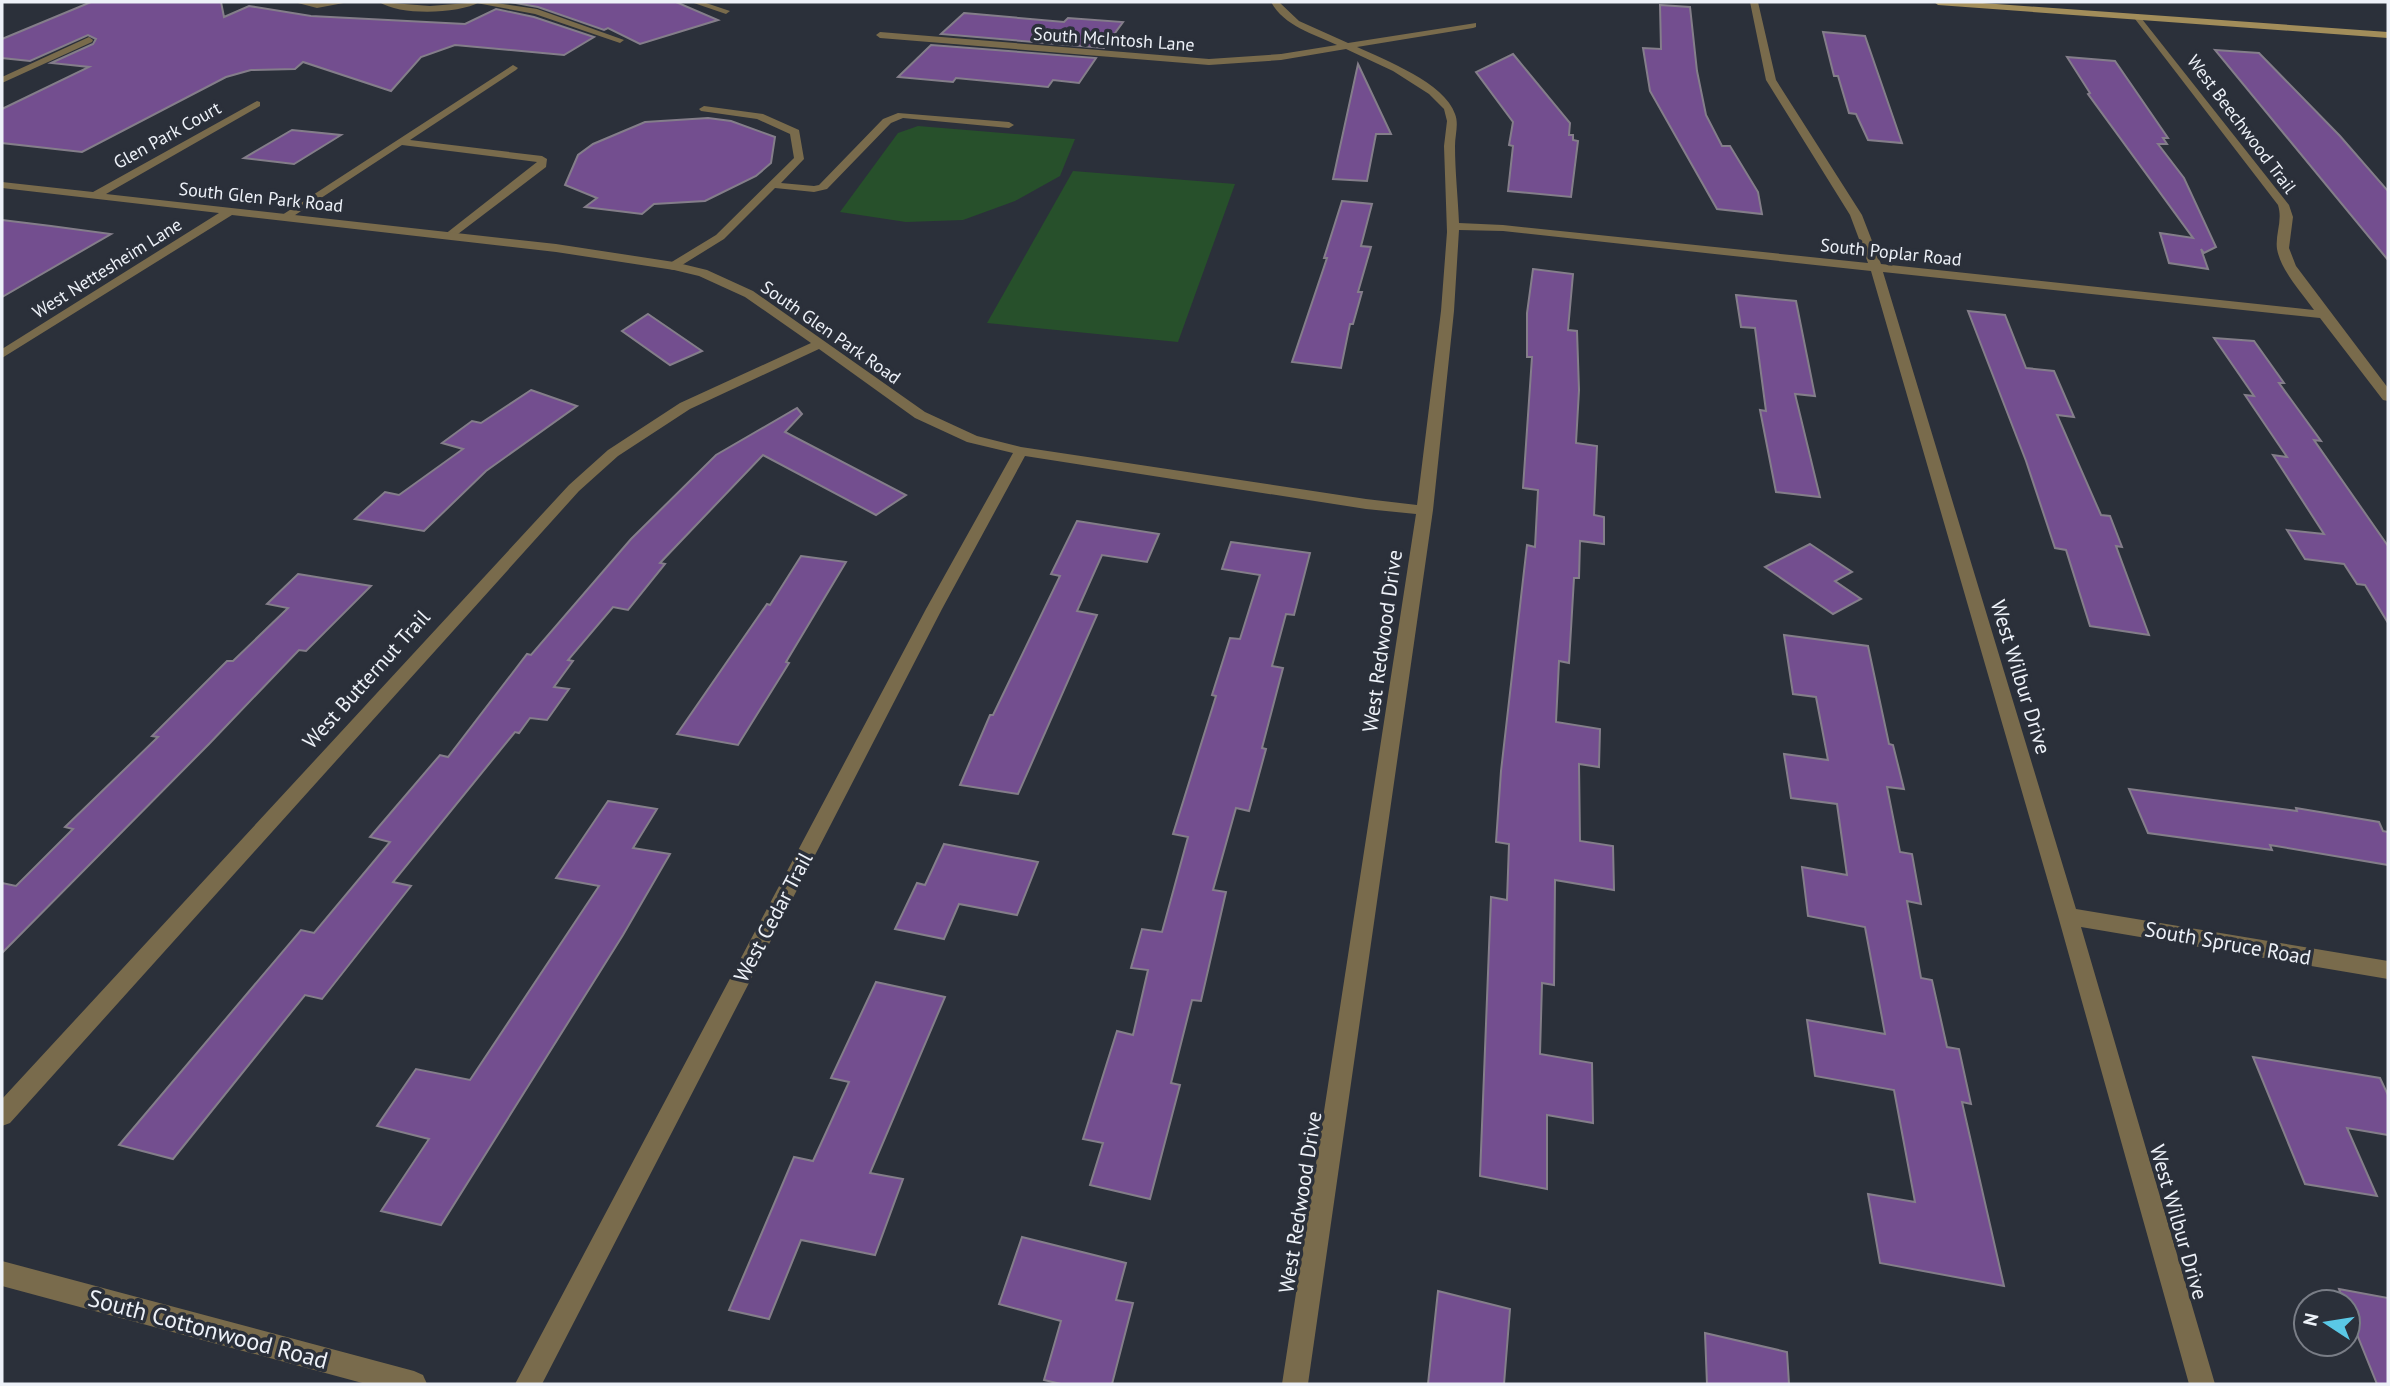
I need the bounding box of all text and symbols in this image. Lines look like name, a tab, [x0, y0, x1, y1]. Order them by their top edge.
street label: South McIntosh Lane	[1033, 22, 1195, 56]
street label: West Beechwood Trail	[2182, 50, 2302, 198]
street label: Glen Park Court	[109, 96, 225, 174]
street label: South Glen Park Road	[178, 177, 344, 217]
street label: West Nettesheim Lane	[28, 213, 186, 323]
street label: South Poplar Road	[1819, 233, 1963, 271]
street label: South Glen Park Road	[757, 275, 905, 389]
street label: West Redwood Drive	[1356, 548, 1408, 734]
street label: West Wilbur Drive	[1985, 597, 2057, 757]
street label: West Butternut Trail	[296, 604, 436, 754]
street label: West Cedar Trail	[727, 847, 819, 987]
street label: South Spruce Road	[2143, 915, 2313, 971]
street label: West Redwood Drive	[1272, 1109, 1328, 1295]
street label: West Wilbur Drive	[2144, 1141, 2214, 1303]
street label: South Cottonwood Road	[85, 1282, 331, 1376]
north arrow	[2292, 1288, 2362, 1358]
text: N	[2297, 1311, 2323, 1328]

